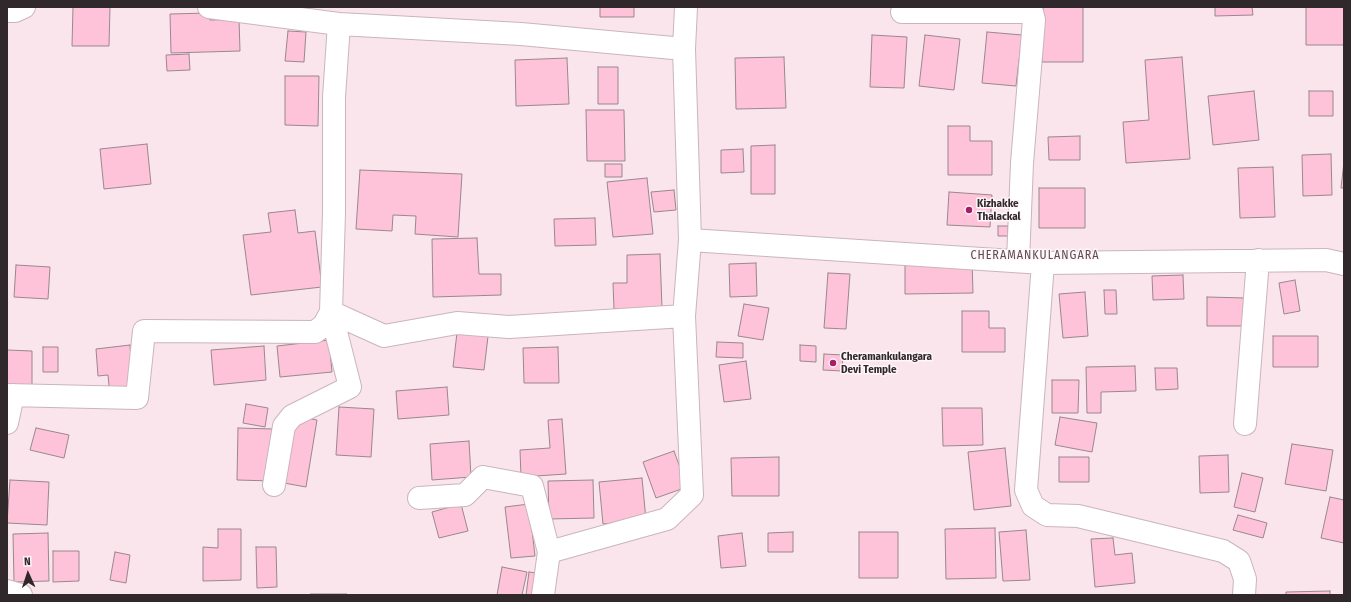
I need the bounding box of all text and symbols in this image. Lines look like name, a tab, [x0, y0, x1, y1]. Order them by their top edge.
place label: Kizhakke Thalackal	[977, 197, 1021, 223]
marker: Kizhakke Thalackal	[964, 205, 974, 215]
district label: CHERAMANKULANGARA	[970, 249, 1100, 263]
place label: Cheramankulangara Devi Temple	[841, 350, 932, 376]
marker: Cheramankulangara Devi Temple	[828, 358, 838, 368]
north arrow	[8, 554, 48, 594]
text: N	[24, 555, 31, 568]

